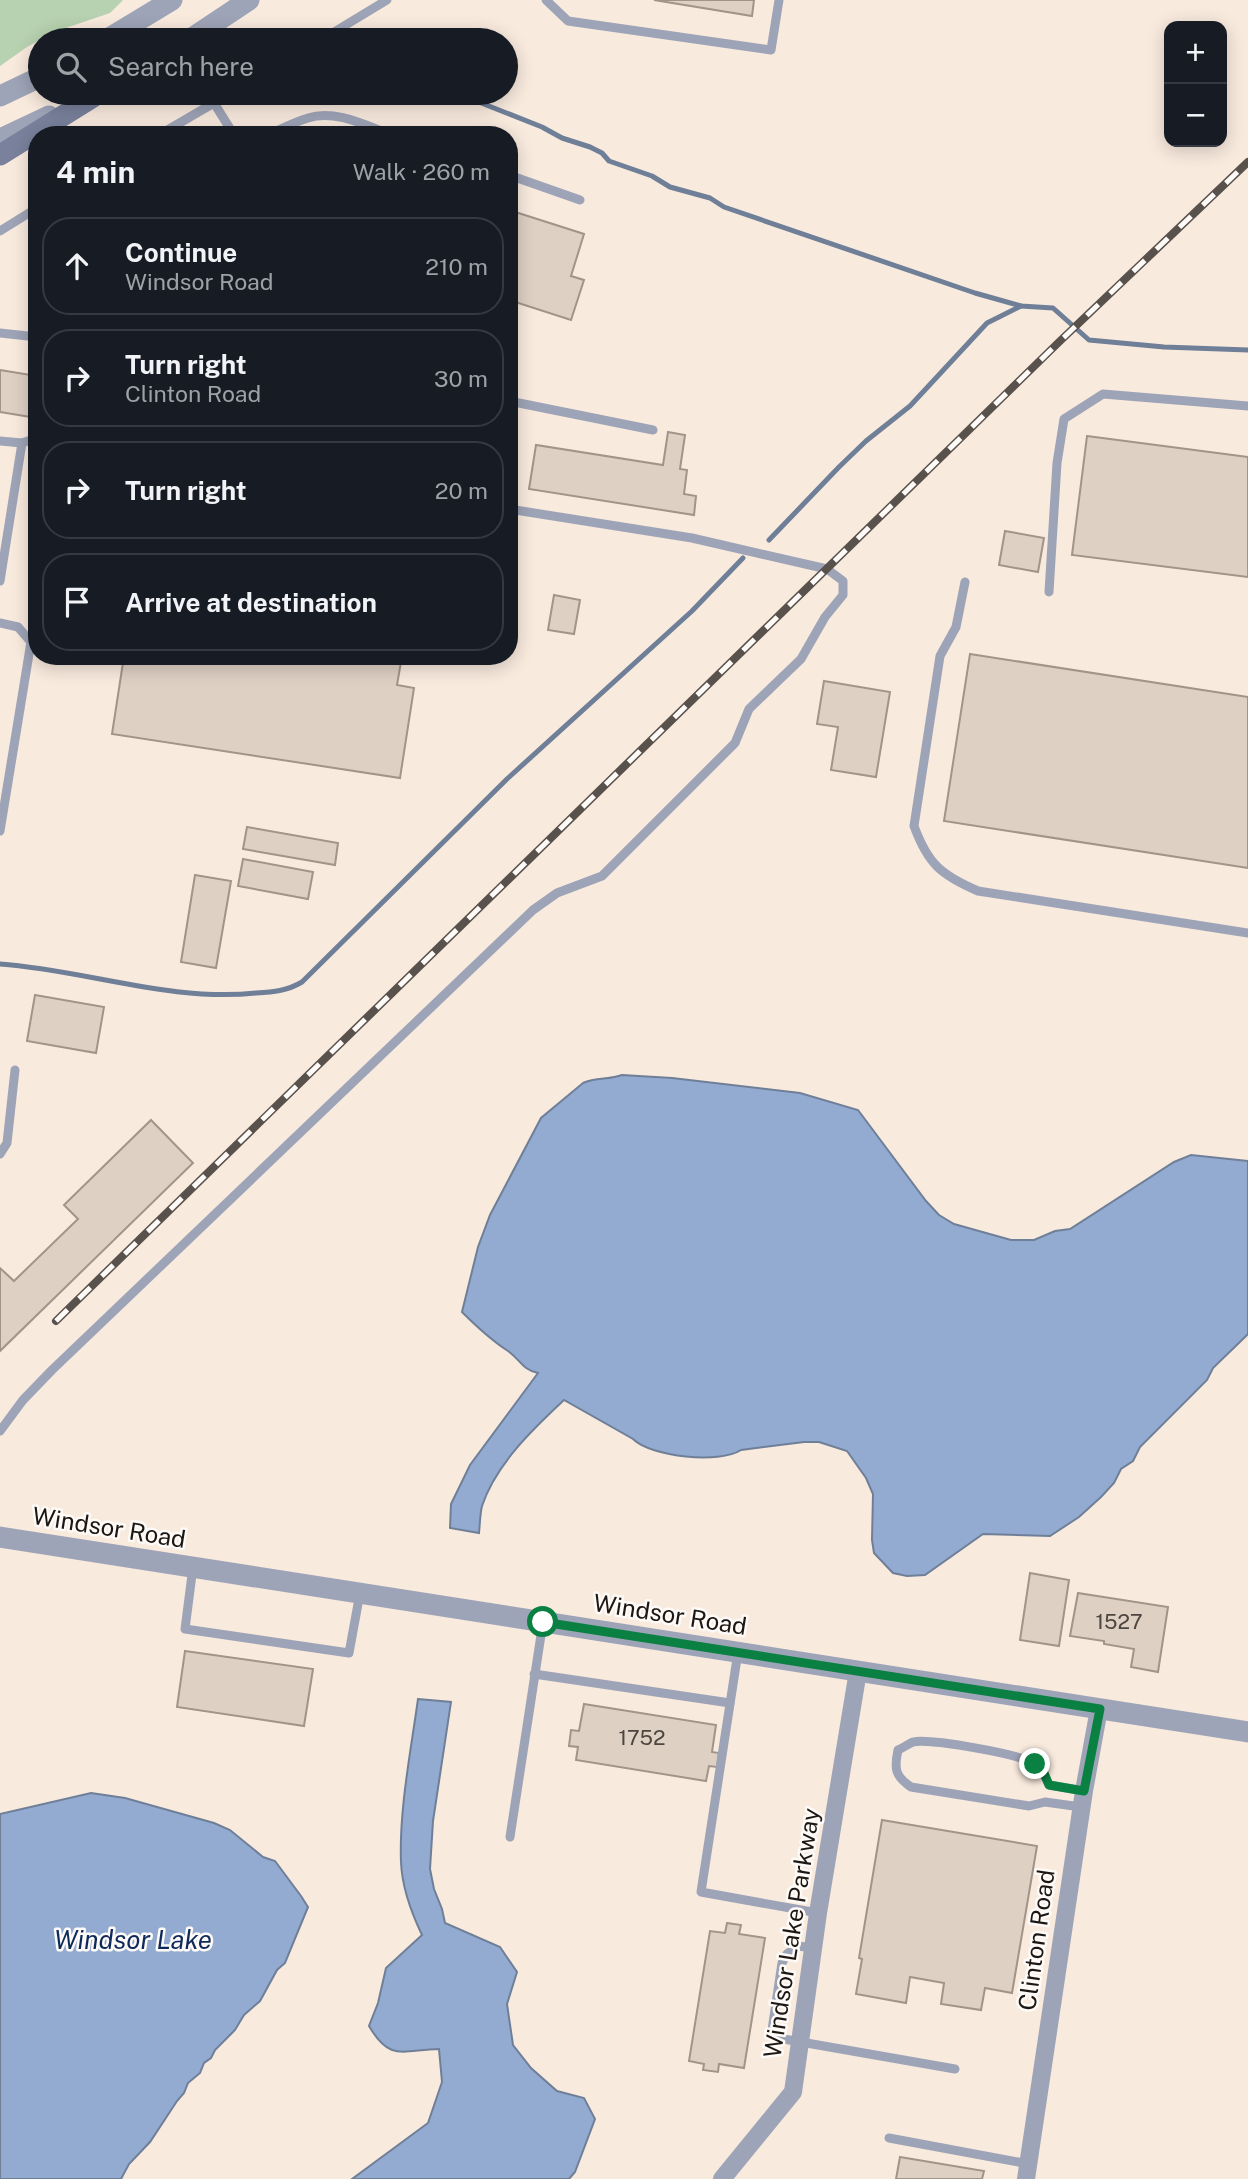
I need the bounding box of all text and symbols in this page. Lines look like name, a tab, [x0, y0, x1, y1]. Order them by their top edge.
map controls	[1164, 21, 1227, 147]
button: +	[1164, 21, 1227, 84]
search box	[28, 28, 518, 105]
icon: search	[52, 48, 90, 86]
text: Search here	[108, 51, 254, 82]
button: −	[1164, 84, 1227, 147]
text: 4 min	[56, 154, 135, 190]
text: Walk · 260 m	[353, 158, 490, 185]
text: Continue	[125, 237, 237, 268]
icon: ahead	[58, 247, 96, 285]
text: 210 m	[425, 253, 488, 280]
text: Windsor Road	[125, 268, 273, 295]
text: Turn right	[125, 349, 247, 380]
icon: right	[58, 359, 96, 397]
text: 30 m	[434, 365, 488, 392]
text: Clinton Road	[125, 380, 261, 407]
icon: right	[58, 471, 96, 509]
text: Turn right	[125, 475, 247, 506]
text: 20 m	[435, 477, 488, 504]
icon: arrive	[58, 583, 96, 621]
text: Arrive at destination	[125, 587, 377, 618]
street label: Windsor Road	[30, 1501, 188, 1553]
street label: Windsor Road	[591, 1588, 749, 1640]
route start	[527, 1606, 558, 1637]
house number: 1527	[1095, 1609, 1143, 1634]
house number: 1752	[618, 1725, 666, 1750]
route end	[1019, 1748, 1050, 1779]
street label: Windsor Lake Parkway	[757, 1806, 825, 2060]
street label: Clinton Road	[1012, 1867, 1060, 2012]
water label: Windsor Lake	[54, 1924, 212, 1955]

